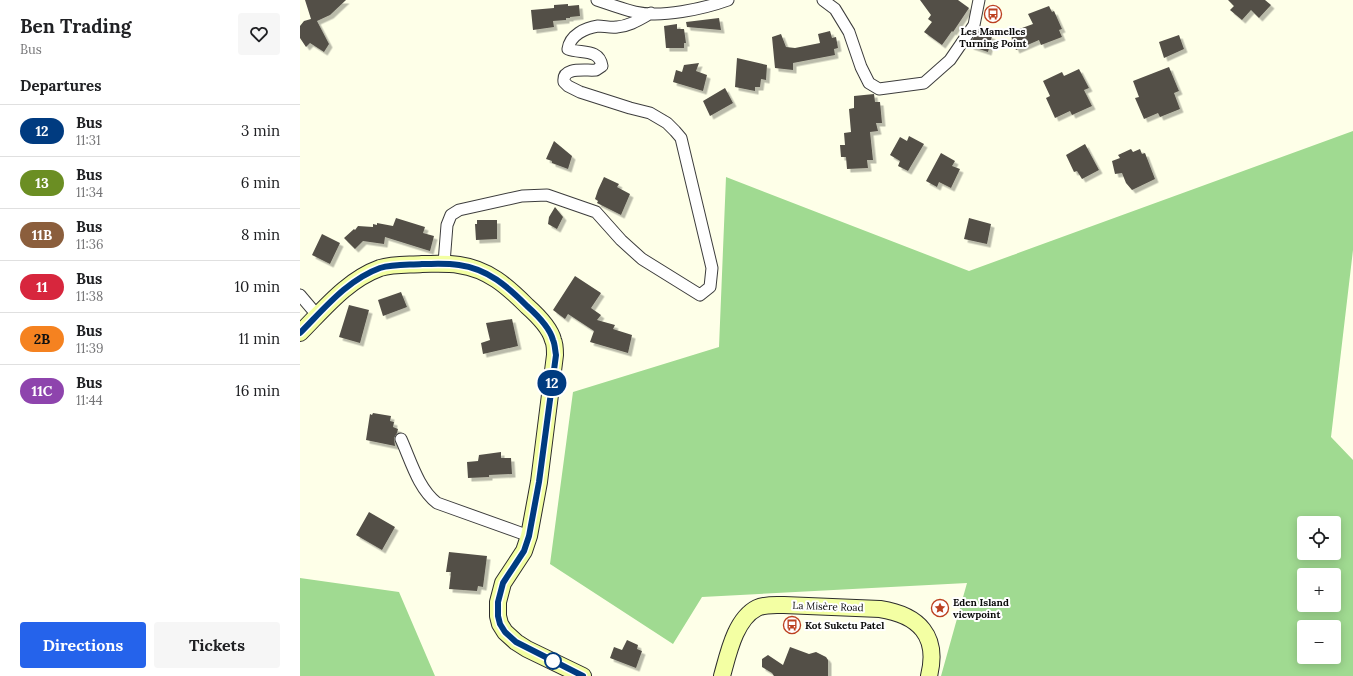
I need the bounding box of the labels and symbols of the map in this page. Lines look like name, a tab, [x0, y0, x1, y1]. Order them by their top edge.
bus stop icon: Les Mamelles Turning Point	[983, 4, 1003, 24]
place label: Les Mamelles Turning Point	[959, 25, 1028, 50]
line badge: 12	[534, 370, 570, 396]
place label: Eden Island viewpoint	[953, 596, 1009, 621]
place icon: Eden Island viewpoint	[930, 598, 950, 618]
street label: La Misère Road	[792, 599, 864, 614]
bus stop icon: Kot Suketu Patel	[782, 615, 802, 635]
place label: Kot Suketu Patel	[805, 619, 884, 632]
unlabelled marker	[544, 652, 562, 670]

